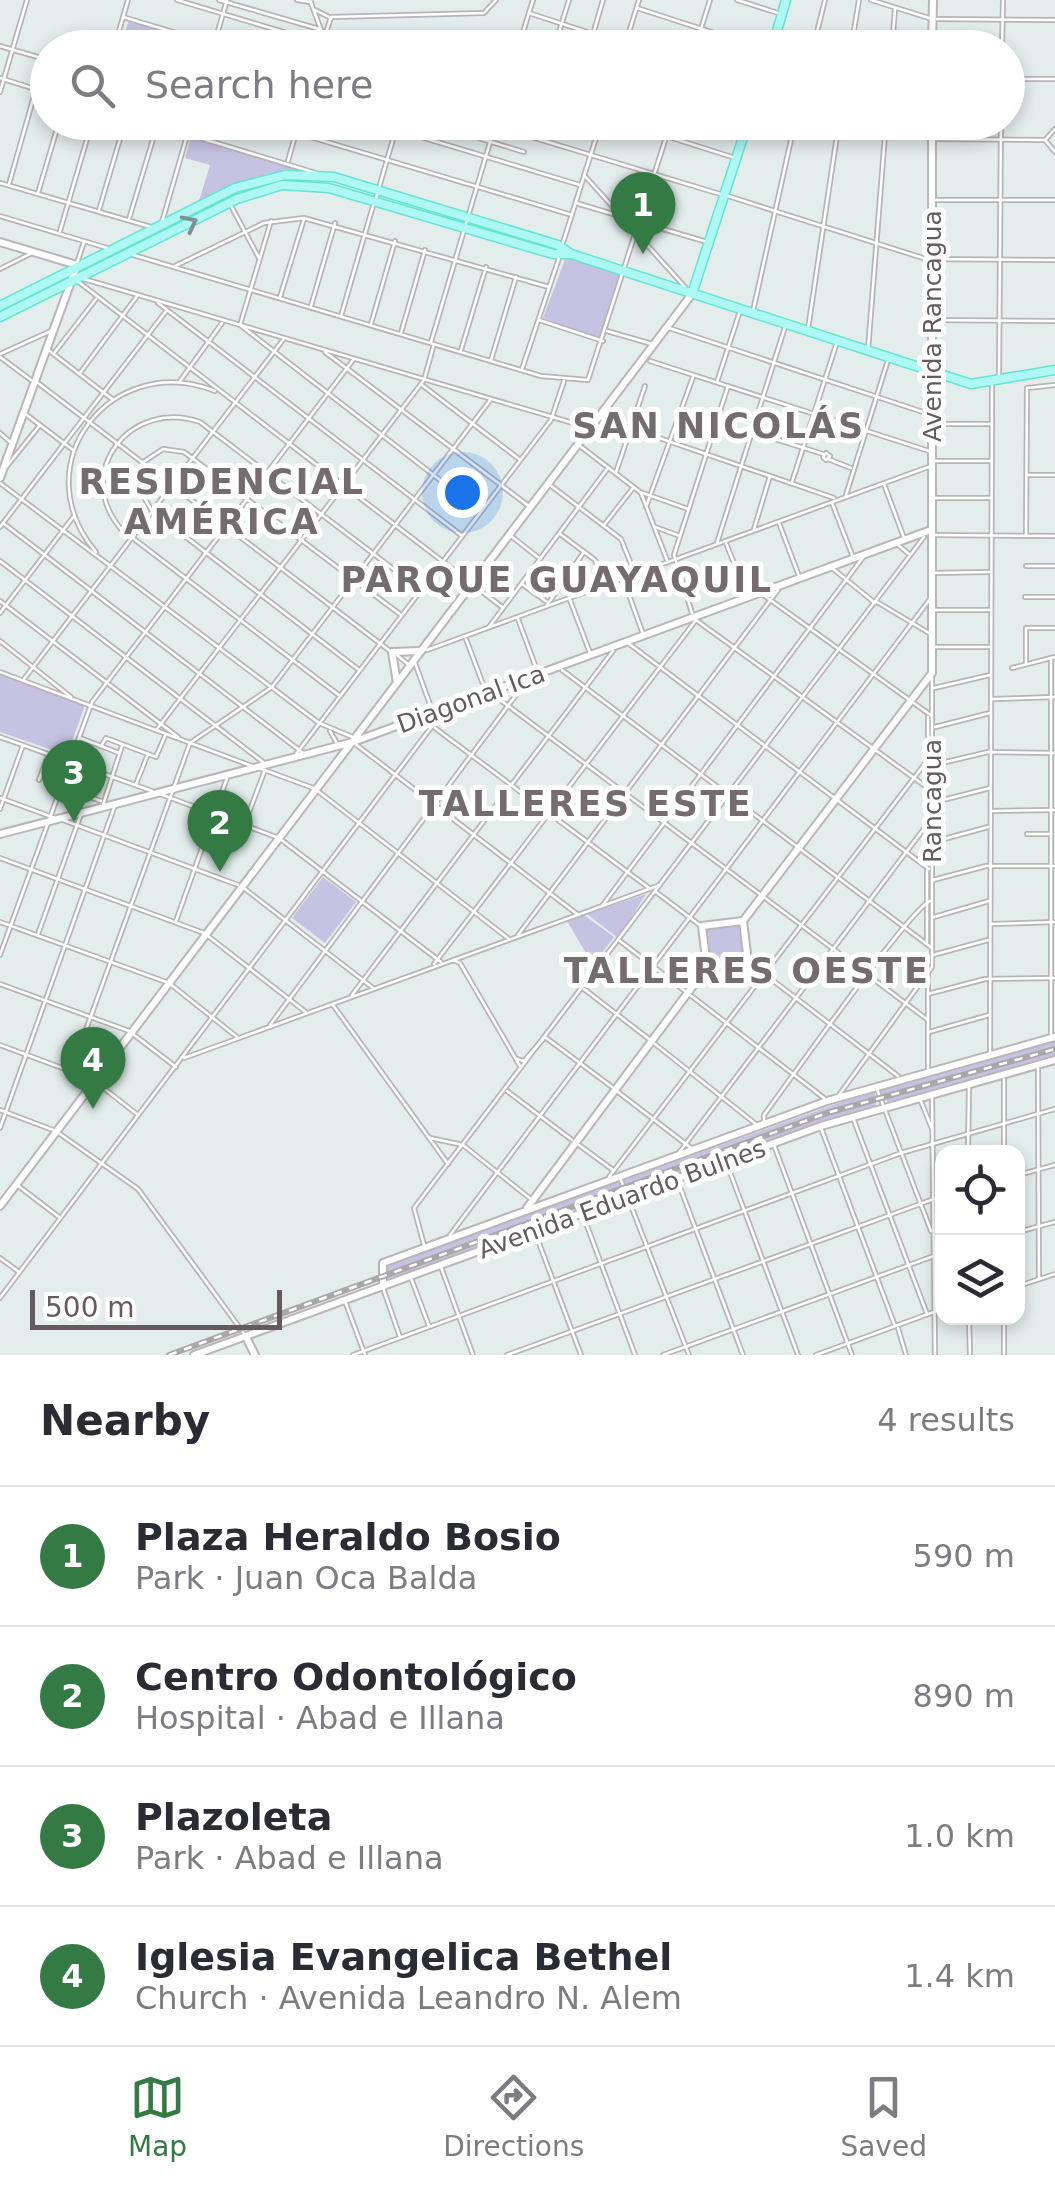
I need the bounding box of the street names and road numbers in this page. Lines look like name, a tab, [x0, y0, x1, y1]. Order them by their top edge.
street label: Avenida Rancagua	[918, 210, 947, 442]
street label: Diagonal Ica	[393, 659, 549, 739]
street label: Rancagua	[918, 739, 947, 863]
street label: Avenida Eduardo Bulnes	[474, 1133, 770, 1265]

